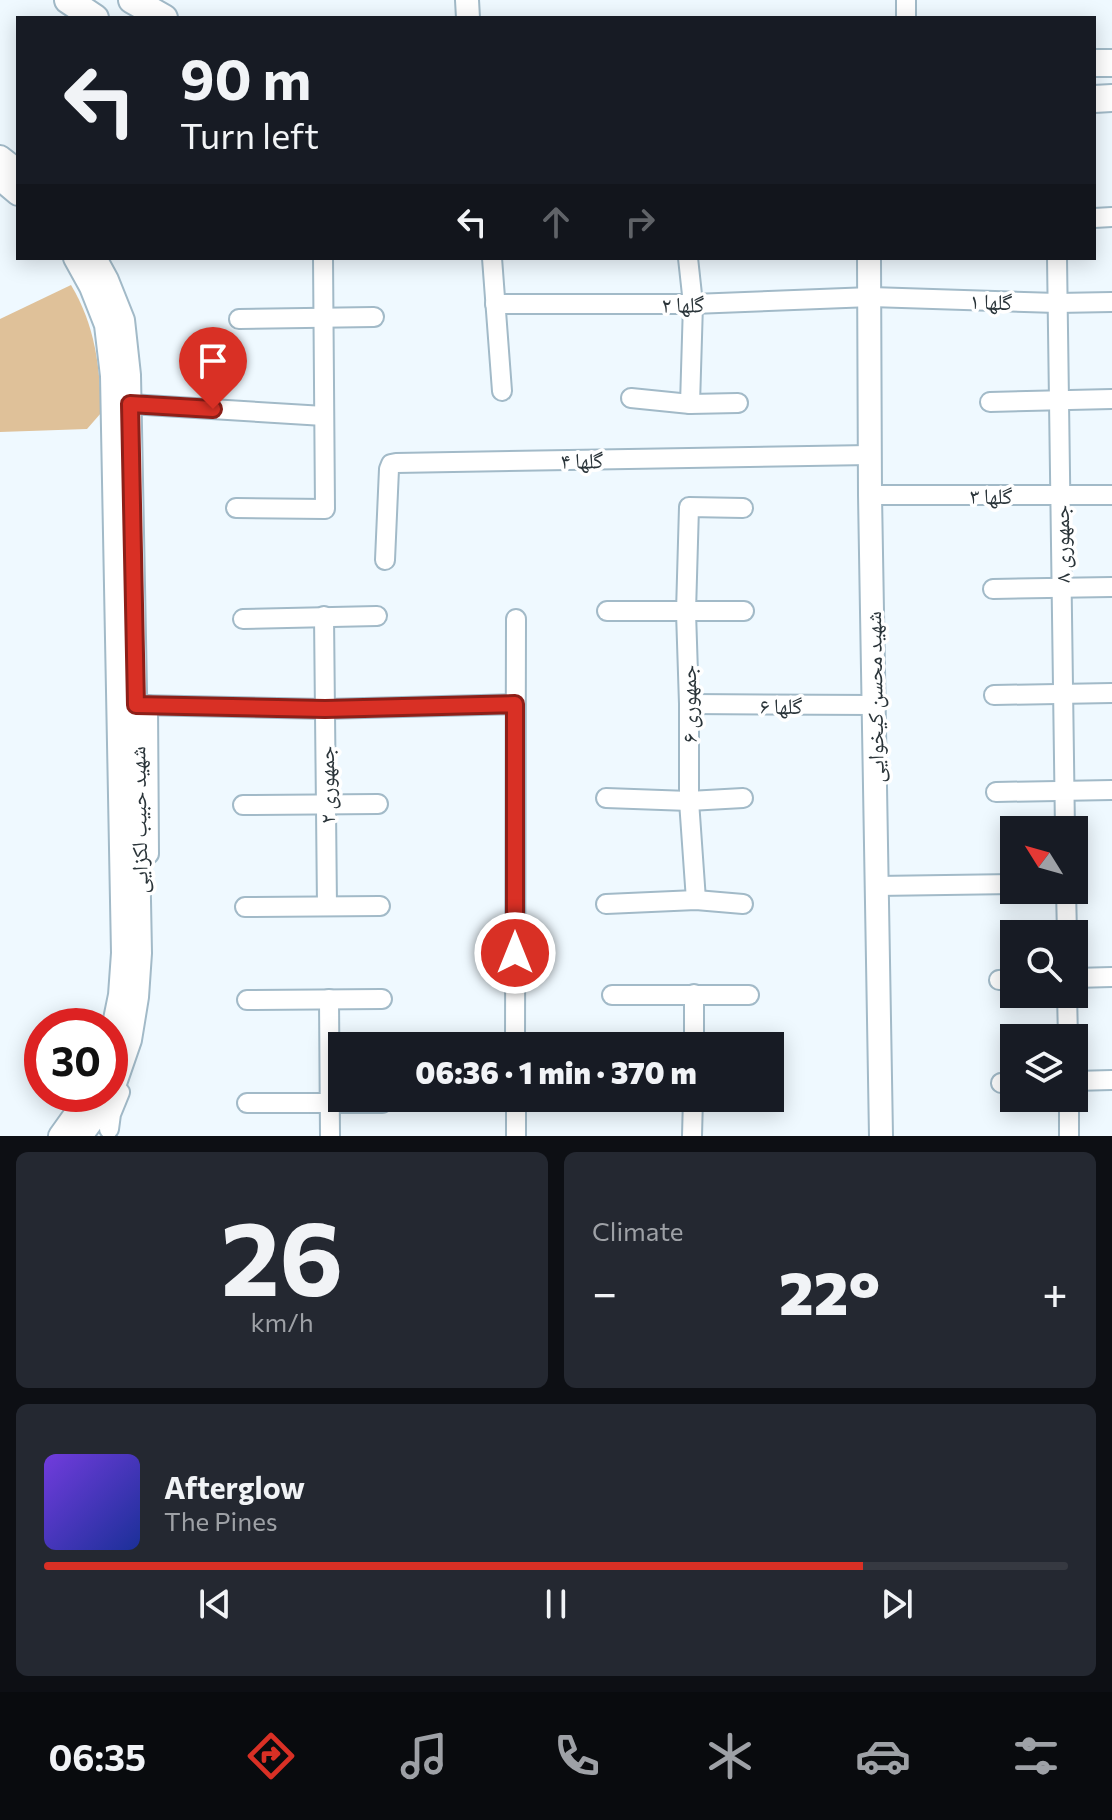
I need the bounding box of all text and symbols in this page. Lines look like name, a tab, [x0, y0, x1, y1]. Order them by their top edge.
text: 90 m	[180, 43, 311, 112]
icon: left	[48, 48, 152, 152]
text: Turn left	[180, 112, 319, 156]
icon: left	[450, 200, 494, 244]
icon: ahead	[534, 200, 578, 244]
icon: right	[618, 200, 662, 244]
street label: گلها ۱	[969, 287, 1013, 315]
street label: گلها ۲	[661, 290, 705, 318]
pin	[179, 327, 247, 409]
icon: arrive	[191, 339, 235, 383]
street label: گلها ۴	[560, 446, 604, 474]
street label: گلها ۳	[970, 482, 1012, 509]
street label: جمهوری ۸	[1047, 505, 1076, 583]
street label: شهید محسن کیخوایی	[859, 611, 890, 783]
street label: جمهوری ۶	[674, 665, 703, 743]
street label: گلها ۶	[760, 692, 802, 719]
street label: شهید حبیب لکزایی	[123, 746, 154, 894]
street label: جمهوری ۲	[312, 746, 341, 824]
north arrow	[1000, 816, 1088, 904]
map controls	[1000, 816, 1088, 1112]
position arrow	[473, 911, 557, 995]
button: search	[1000, 920, 1088, 1008]
speed limit sign: 30	[24, 1008, 128, 1112]
button: layers	[1000, 1024, 1088, 1112]
text: 06:36 · 1 min · 370 m	[415, 1053, 697, 1090]
text: 26	[221, 1190, 343, 1317]
text: Climate	[592, 1215, 684, 1246]
text: 22°	[779, 1254, 880, 1327]
text: −	[592, 1264, 617, 1318]
text: +	[1042, 1264, 1068, 1318]
text: km/h	[250, 1306, 314, 1337]
text: Afterglow	[164, 1468, 305, 1505]
text: The Pines	[164, 1505, 278, 1536]
icon: previous	[193, 1582, 237, 1626]
icon: pause	[534, 1582, 578, 1626]
icon: next	[875, 1582, 919, 1626]
icon: directions	[243, 1728, 299, 1784]
icon: music	[396, 1728, 452, 1784]
icon: phone	[549, 1728, 605, 1784]
icon: climate	[702, 1728, 758, 1784]
icon: car	[855, 1728, 911, 1784]
icon: filters	[1008, 1728, 1064, 1784]
text: 06:35	[48, 1734, 146, 1778]

